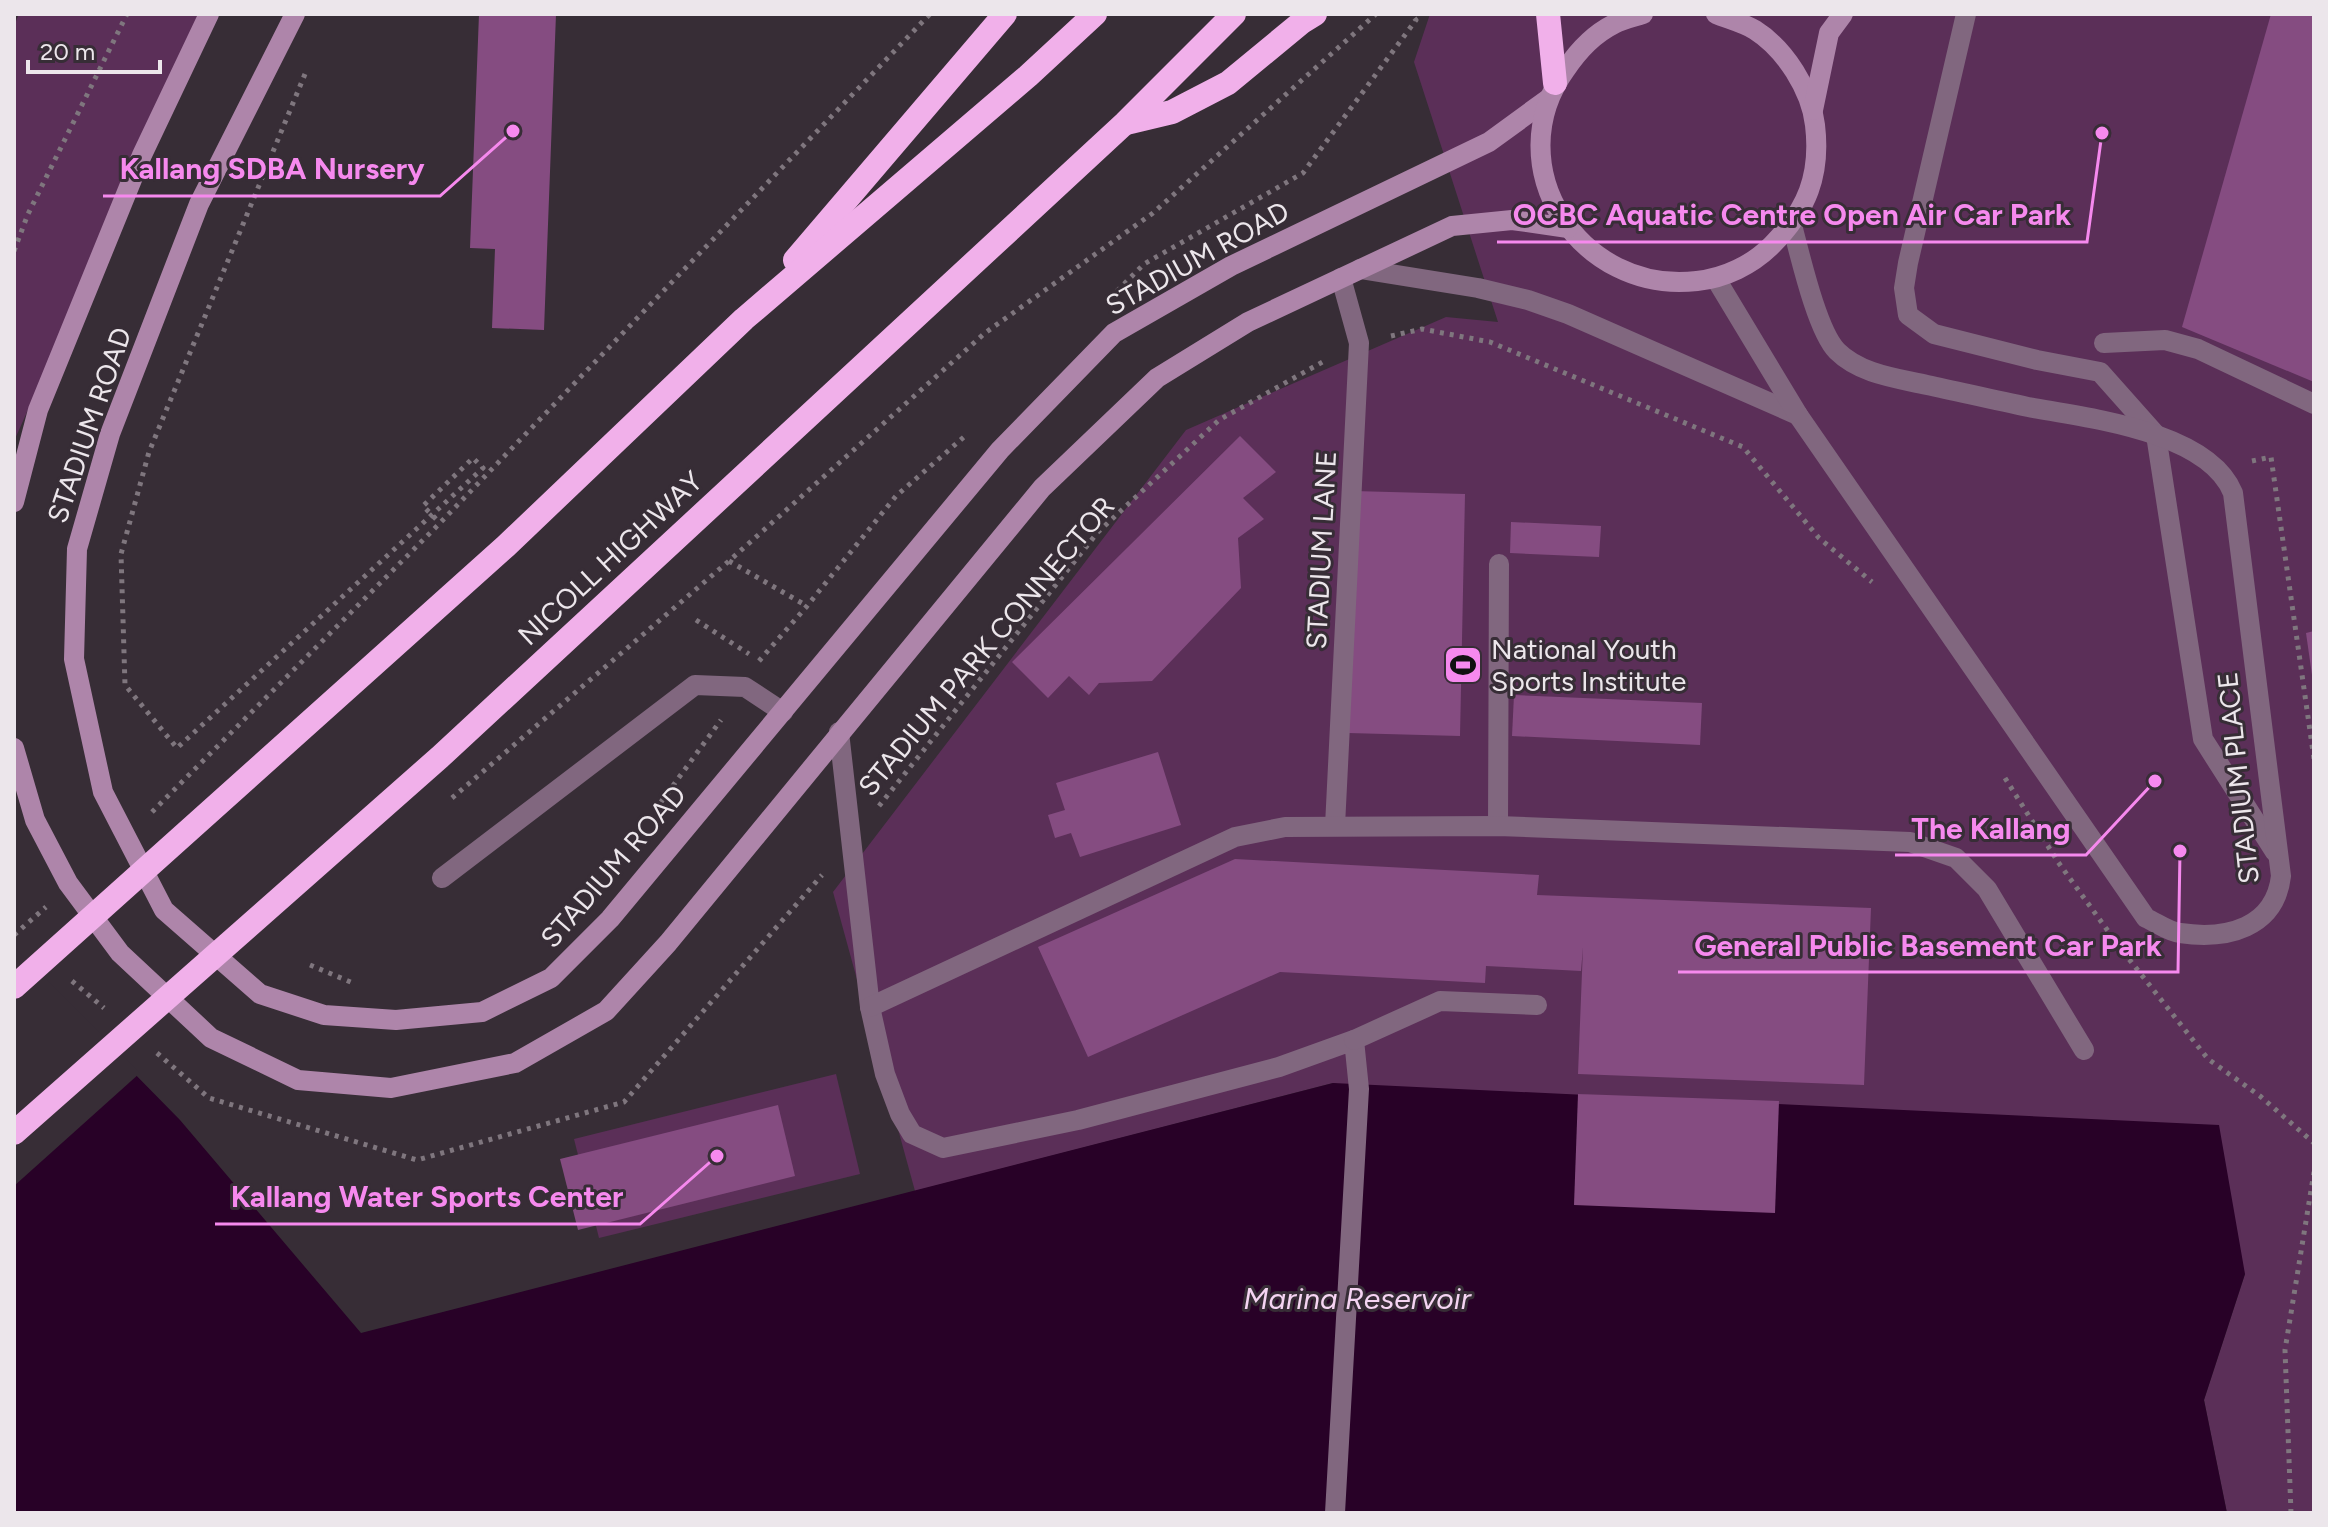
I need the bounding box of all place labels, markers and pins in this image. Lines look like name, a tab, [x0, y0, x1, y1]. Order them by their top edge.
callout: Kallang SDBA Nursery	[103, 142, 440, 196]
callout: OCBC Aquatic Centre Open Air Car Park	[1497, 188, 2087, 242]
place label: National Youth Sports Institute	[1491, 632, 1686, 698]
sports icon: National Youth Sports Institute	[1442, 644, 1484, 686]
callout: The Kallang	[1895, 801, 2086, 855]
callout: General Public Basement Car Park	[1678, 918, 2178, 972]
callout: Kallang Water Sports Center	[215, 1170, 640, 1224]

